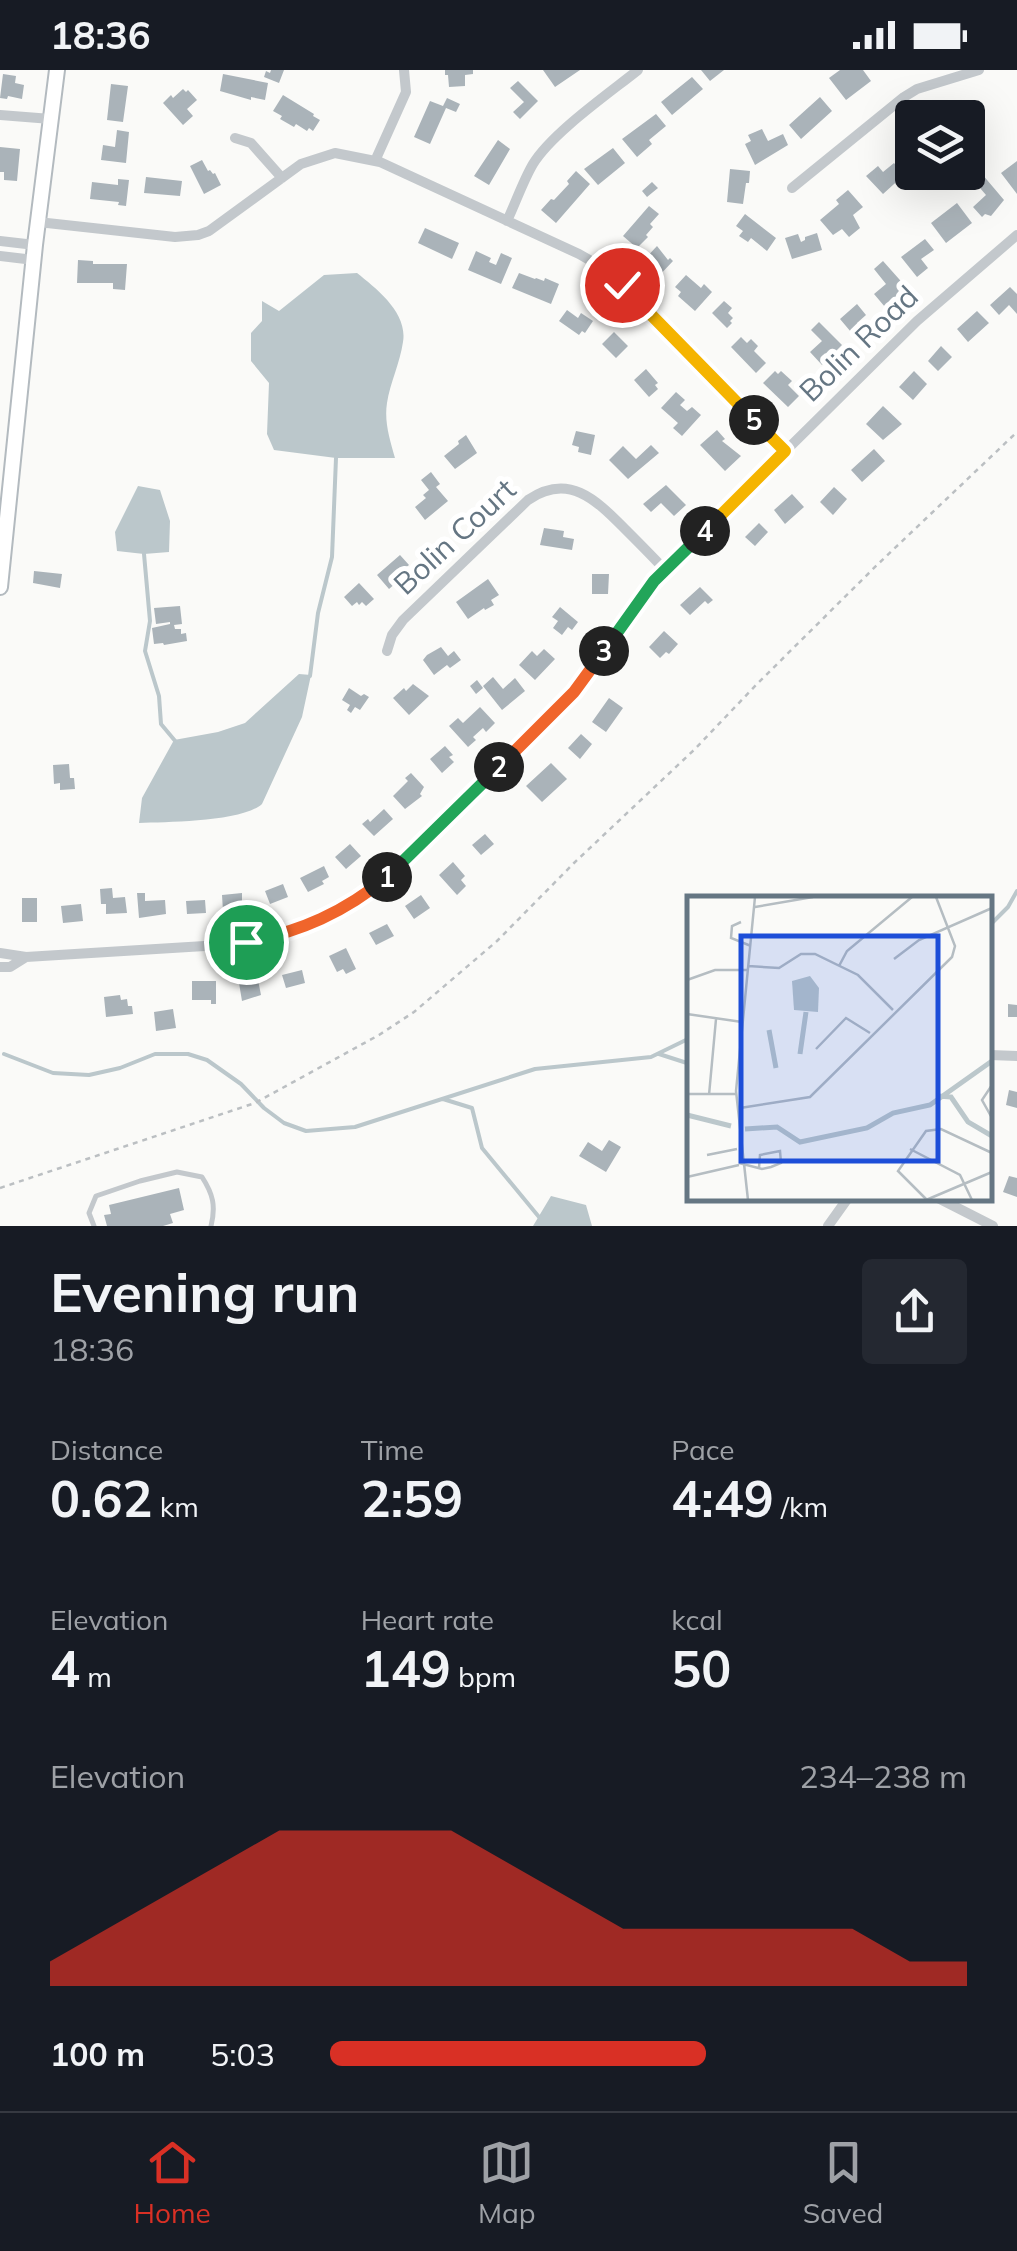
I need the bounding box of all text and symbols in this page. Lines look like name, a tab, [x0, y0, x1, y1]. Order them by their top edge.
text: 18:36	[50, 11, 151, 59]
map controls	[895, 100, 985, 190]
button: layers	[895, 100, 985, 190]
pin	[580, 243, 665, 328]
icon: check	[595, 258, 650, 313]
street label: Bolin Road	[791, 277, 926, 409]
pin: 5	[729, 395, 779, 445]
text: 5	[746, 402, 762, 437]
street label: Bolin Court	[385, 470, 523, 602]
pin: 4	[680, 506, 730, 556]
text: 4	[697, 513, 713, 548]
pin: 3	[579, 626, 629, 676]
text: 3	[596, 633, 612, 668]
pin: 2	[474, 742, 524, 792]
text: 2	[491, 749, 507, 784]
pin: 1	[362, 852, 412, 902]
text: 1	[379, 859, 395, 894]
inset map	[687, 896, 992, 1201]
pin	[204, 900, 289, 985]
icon: arrive	[219, 915, 274, 970]
text: Evening run	[50, 1257, 359, 1326]
button: share	[862, 1259, 967, 1364]
text: 18:36	[50, 1329, 134, 1369]
text: Distance	[50, 1432, 163, 1467]
text: Time	[361, 1432, 424, 1467]
text: Pace	[671, 1432, 735, 1467]
text: 0.62	[50, 1467, 152, 1530]
text: 2:59	[361, 1467, 463, 1530]
text: 4:49	[671, 1467, 774, 1530]
text: km	[152, 1489, 199, 1524]
text: /km	[774, 1489, 828, 1524]
text: Elevation	[50, 1602, 168, 1637]
text: Heart rate	[361, 1602, 494, 1637]
text: kcal	[671, 1602, 723, 1637]
text: 4	[50, 1637, 80, 1700]
text: 149	[361, 1637, 451, 1700]
text: 50	[671, 1637, 731, 1700]
text: m	[80, 1659, 112, 1694]
text: bpm	[451, 1659, 516, 1694]
text: Elevation	[50, 1756, 185, 1796]
text: 234–238 m	[799, 1756, 967, 1796]
text: 100 m	[50, 2034, 145, 2074]
text: 5:03	[210, 2034, 275, 2074]
tab: Home	[134, 2135, 211, 2230]
tab: Map	[478, 2135, 536, 2230]
tab: Saved	[803, 2135, 883, 2230]

